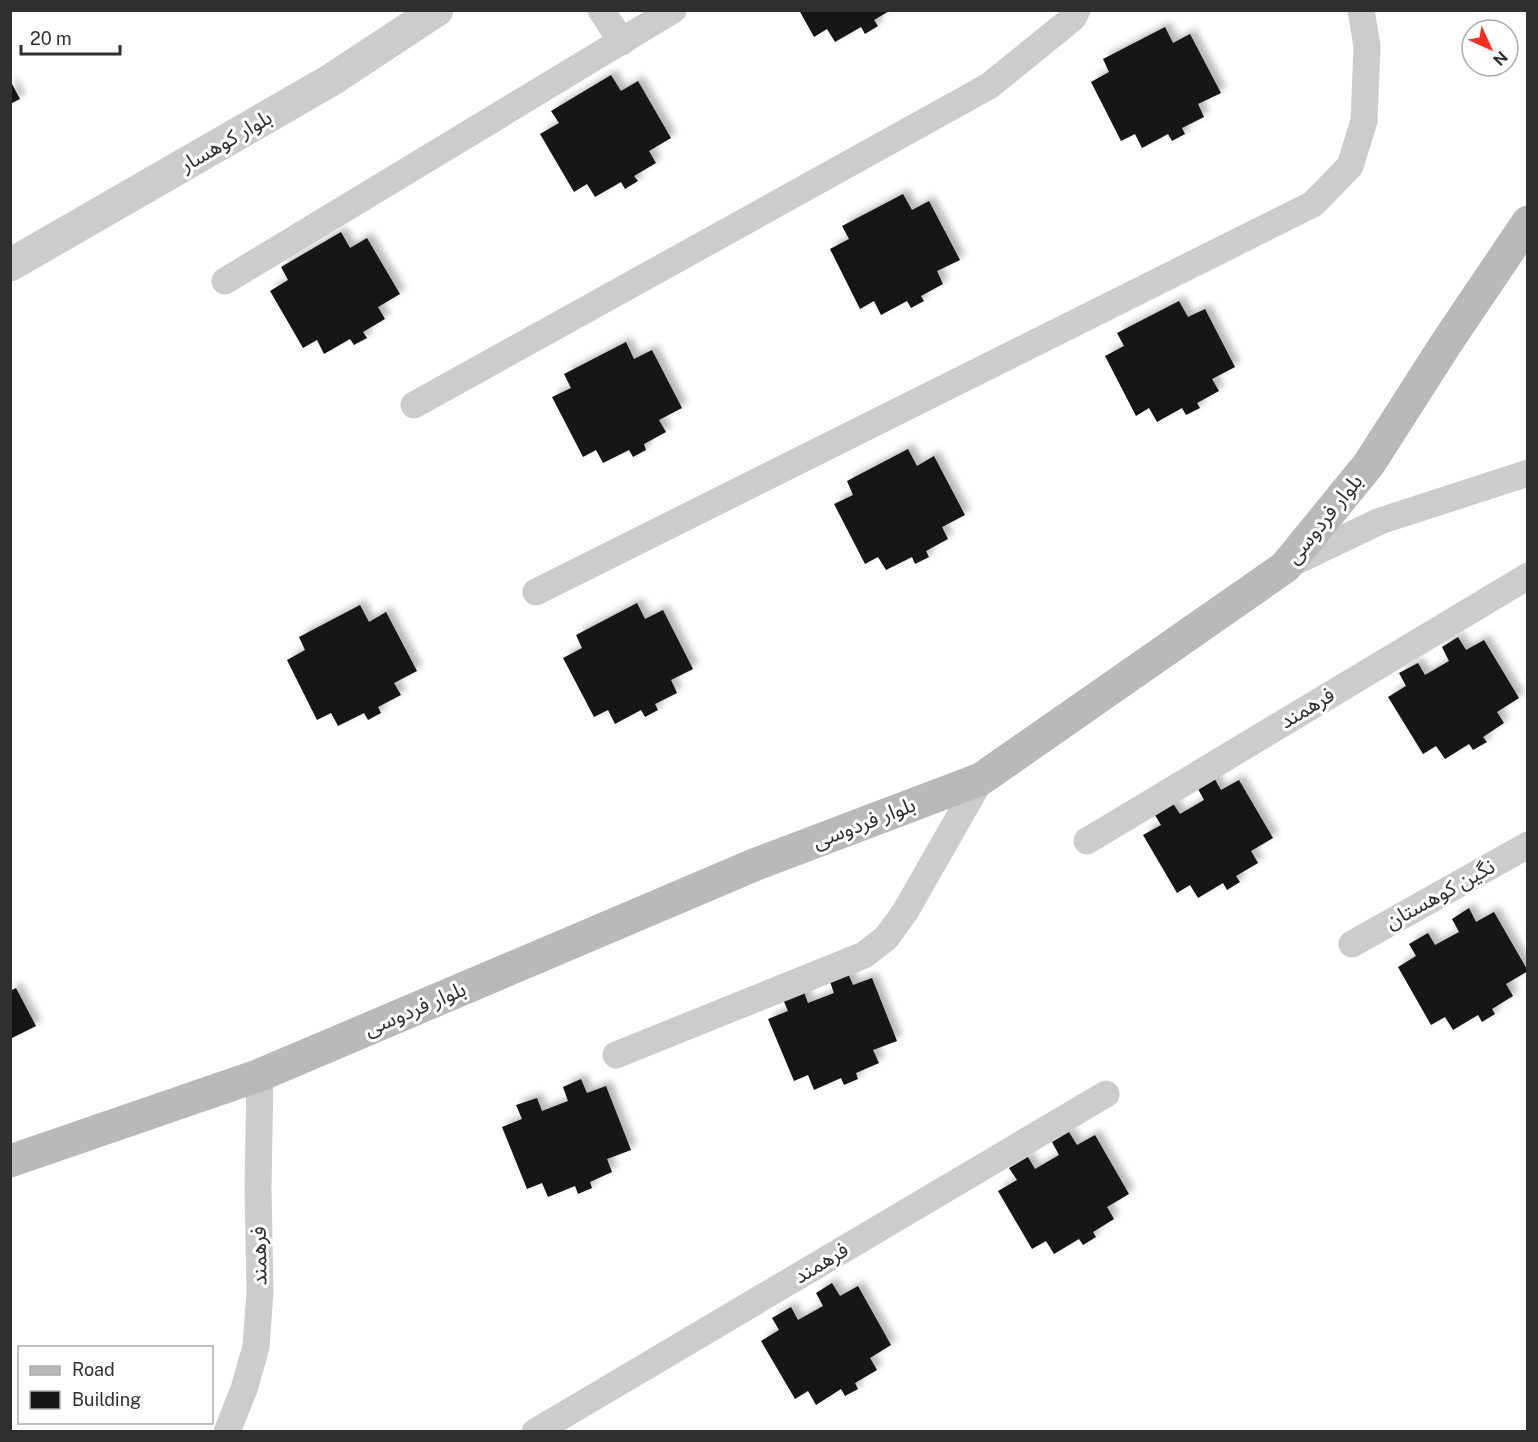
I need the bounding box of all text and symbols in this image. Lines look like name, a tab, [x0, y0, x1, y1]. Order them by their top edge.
scale bar	[21, 18, 120, 56]
north arrow	[1460, 18, 1520, 78]
text: 20 m	[30, 28, 72, 49]
text: N	[1489, 47, 1511, 69]
street label: بلوار کوهسار	[174, 104, 276, 177]
street label: بلوار فردوسی	[1280, 469, 1367, 569]
street label: فرهمند	[1275, 682, 1339, 734]
street label: بلوار فردوسی	[809, 791, 919, 854]
street label: نگین کوهستان	[1381, 853, 1499, 934]
street label: بلوار فردوسی	[360, 976, 469, 1041]
street label: فرهمند	[245, 1226, 272, 1286]
street label: فرهمند	[789, 1237, 853, 1289]
legend	[18, 1346, 213, 1424]
text: Road	[72, 1359, 115, 1380]
text: Building	[72, 1389, 141, 1410]

